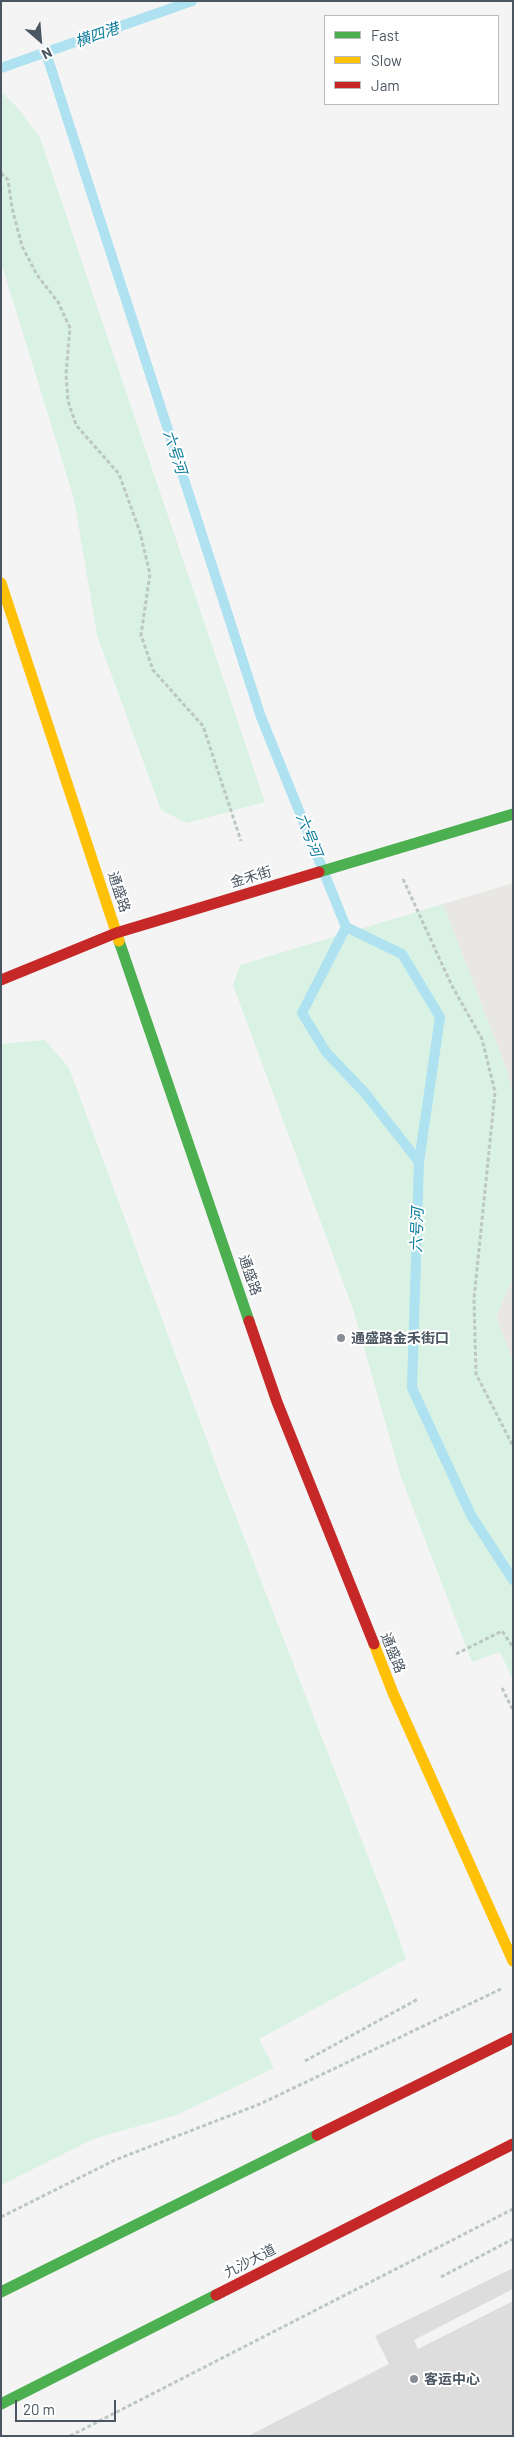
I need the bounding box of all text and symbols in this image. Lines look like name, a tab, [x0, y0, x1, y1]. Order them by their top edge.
north arrow	[15, 15, 65, 65]
legend	[324, 15, 499, 105]
water label: 横四港	[73, 19, 121, 51]
text: Fast	[371, 26, 399, 44]
text: N	[39, 44, 55, 63]
text: Slow	[371, 51, 402, 69]
text: Jam	[371, 76, 400, 94]
water label: 六号河	[159, 428, 191, 476]
water label: 六号河	[292, 811, 326, 859]
street label: 金禾街	[228, 863, 274, 891]
street label: 通盛路	[105, 869, 133, 915]
water label: 六号河	[407, 1207, 427, 1253]
street label: 通盛路	[235, 1252, 265, 1298]
place label: 通盛路金禾街口	[351, 1330, 449, 1346]
marker: 通盛路金禾街口	[335, 1332, 347, 1344]
street label: 通盛路	[377, 1630, 409, 1676]
street label: 九沙大道	[221, 2241, 279, 2281]
place label: 客运中心	[424, 2371, 480, 2387]
marker: 客运中心	[408, 2373, 420, 2385]
scale bar	[18, 2390, 119, 2422]
text: 20 m	[23, 2400, 55, 2418]

